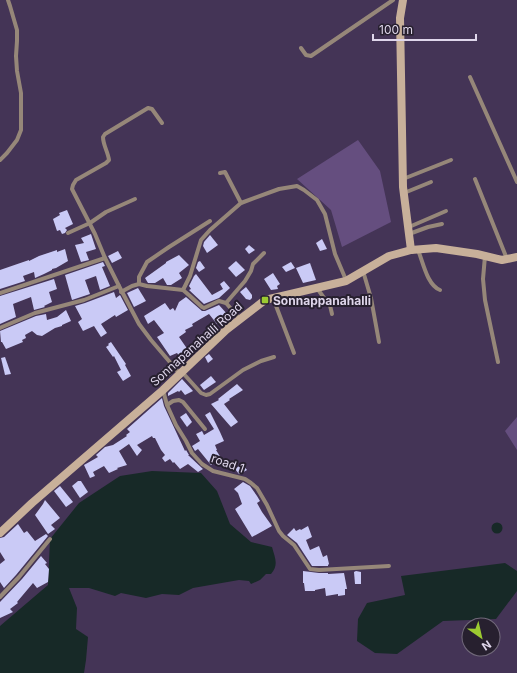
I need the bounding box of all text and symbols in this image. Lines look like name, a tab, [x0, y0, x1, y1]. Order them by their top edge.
scale bar	[373, 16, 476, 42]
text: 100 m	[379, 22, 413, 37]
place label: Sonnappanahalli	[273, 293, 371, 308]
marker: Sonnappanahalli	[260, 295, 270, 305]
street label: Sonnapanahalli Road	[147, 299, 245, 389]
street label: road 1	[209, 450, 247, 476]
north arrow	[461, 617, 501, 657]
text: N	[479, 637, 494, 653]

